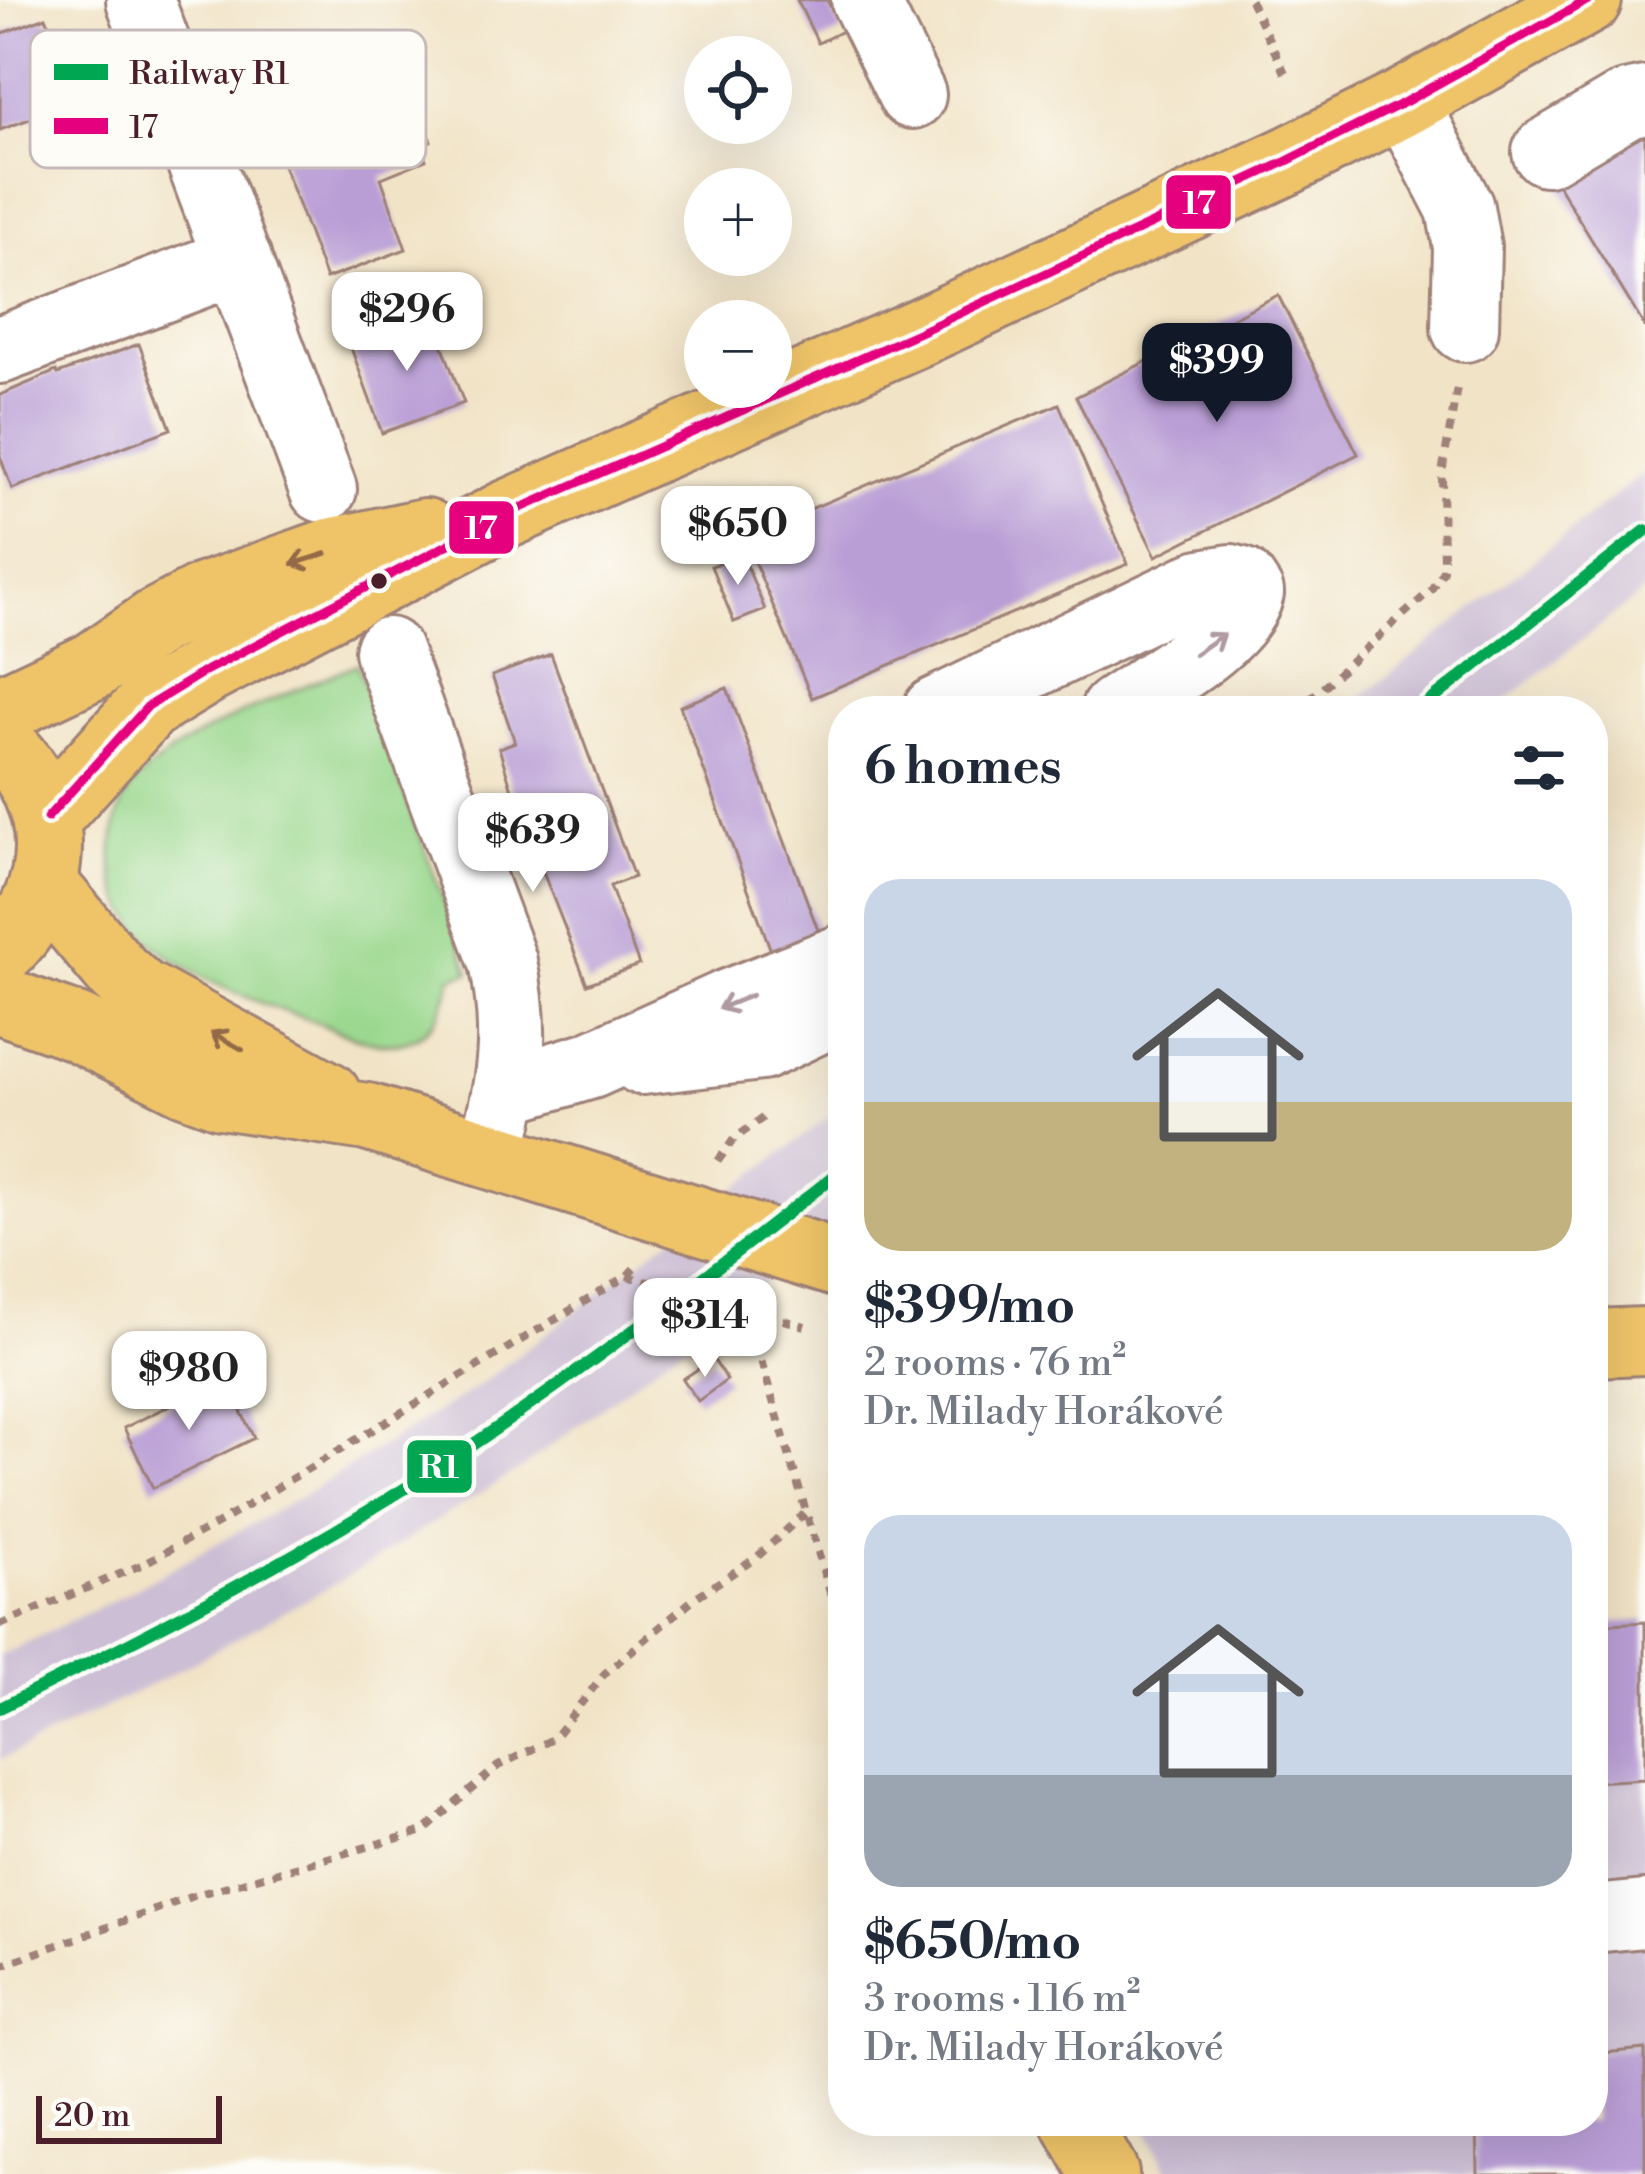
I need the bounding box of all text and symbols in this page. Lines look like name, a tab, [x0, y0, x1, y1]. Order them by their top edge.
legend	[30, 30, 426, 168]
map controls	[684, 36, 792, 408]
button: locate	[684, 36, 792, 144]
text: Railway R1	[129, 54, 289, 95]
text: 17	[129, 108, 159, 149]
button: +	[684, 168, 792, 276]
line badge: 17	[1164, 173, 1233, 231]
text: 17	[1182, 184, 1216, 225]
pin: $296	[336, 272, 478, 374]
text: $296	[359, 286, 455, 335]
button: −	[684, 300, 792, 408]
pin: $399	[1146, 323, 1288, 425]
text: $399	[1169, 337, 1265, 386]
pin: $650	[667, 486, 809, 588]
line badge: 17	[447, 499, 516, 556]
text: $650	[688, 500, 788, 549]
text: 17	[464, 509, 498, 550]
one-way arrow	[291, 549, 329, 571]
unlabelled marker	[368, 570, 390, 592]
one-way arrow	[1192, 632, 1226, 657]
icon: filters	[1506, 735, 1572, 801]
text: 6 homes	[864, 736, 1062, 800]
pin: $639	[462, 793, 604, 895]
text: $639	[485, 807, 581, 856]
icon: home	[1110, 957, 1326, 1173]
one-way arrow	[717, 992, 754, 1014]
one-way arrow	[211, 1029, 246, 1052]
text: $399/mo	[864, 1275, 1075, 1339]
pin: $314	[634, 1278, 776, 1380]
text: $314	[661, 1292, 749, 1341]
pin: $980	[118, 1331, 260, 1433]
text: 2 rooms · 76 m²	[864, 1339, 1126, 1388]
text: $980	[139, 1345, 239, 1394]
text: Dr. Milady Horákové	[864, 1388, 1224, 1437]
line badge: R1	[405, 1438, 474, 1495]
text: R1	[419, 1448, 459, 1489]
icon: home	[1110, 1593, 1326, 1809]
text: $650/mo	[864, 1911, 1081, 1975]
text: 3 rooms · 116 m²	[864, 1975, 1141, 2024]
text: Dr. Milady Horákové	[864, 2024, 1224, 2073]
scale bar	[36, 2090, 222, 2143]
text: 20 m	[54, 2096, 130, 2137]

